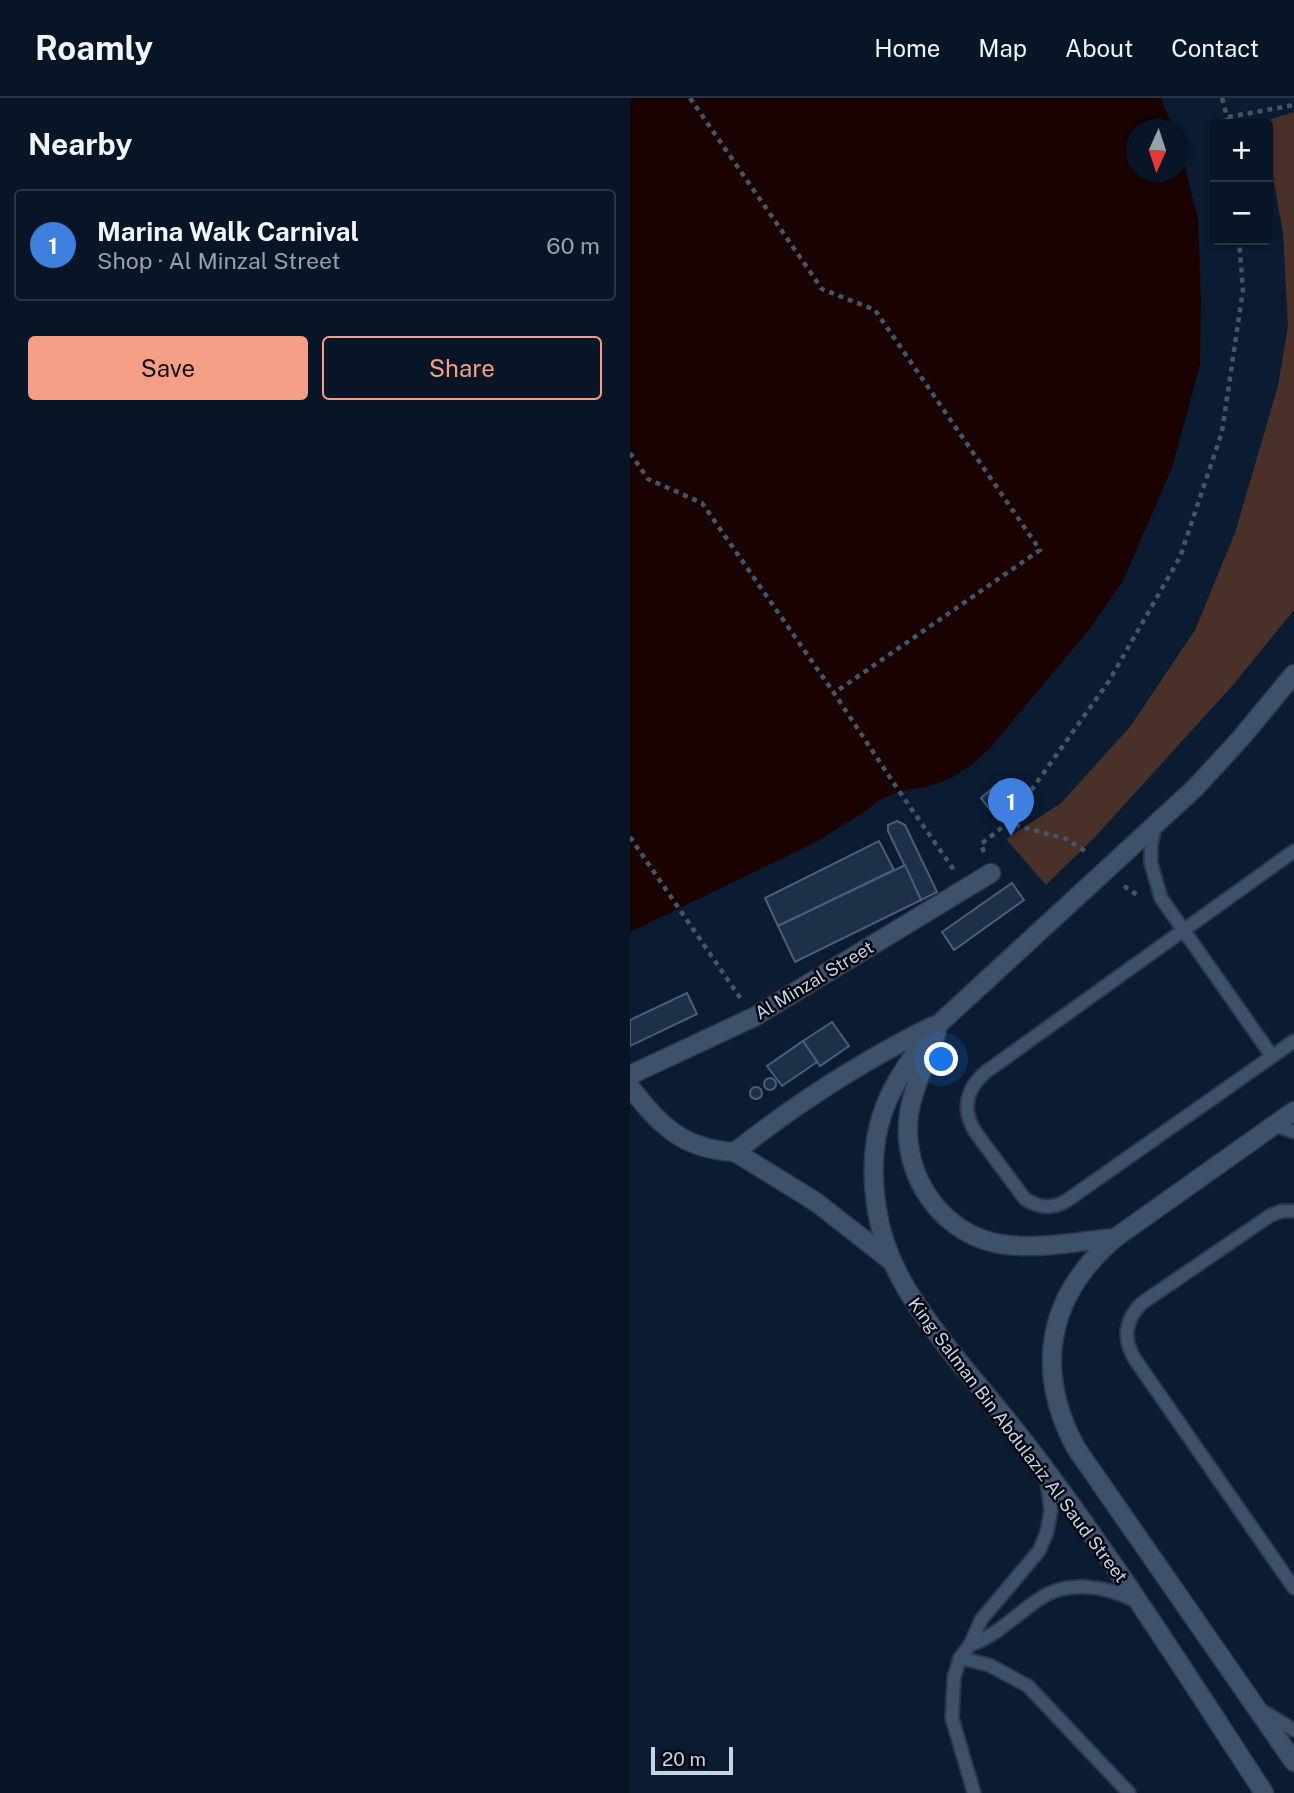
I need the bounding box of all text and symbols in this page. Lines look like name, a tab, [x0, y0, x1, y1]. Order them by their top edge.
text: Roamly	[35, 29, 153, 67]
text: Home	[874, 34, 940, 62]
text: Map	[978, 34, 1027, 62]
text: About	[1065, 34, 1133, 62]
text: Contact	[1171, 34, 1259, 62]
north arrow	[1126, 119, 1189, 182]
map controls	[1210, 119, 1273, 245]
button: +	[1210, 119, 1273, 182]
text: Nearby	[28, 126, 132, 162]
button: −	[1210, 182, 1273, 245]
text: Marina Walk Carnival	[97, 216, 359, 247]
text: 1	[48, 232, 58, 259]
text: 60 m	[546, 232, 600, 259]
text: Shop · Al Minzal Street	[97, 247, 340, 274]
button: Save	[28, 336, 308, 400]
button: Share	[322, 336, 602, 400]
pin: 1	[988, 778, 1034, 836]
street label: Al Minzal Street	[751, 936, 877, 1024]
your location	[924, 1042, 958, 1076]
street label: King Salman Bin Abdulaziz Al Saud Street	[904, 1294, 1132, 1586]
scale bar	[651, 1744, 733, 1776]
text: 20 m	[662, 1748, 706, 1770]

